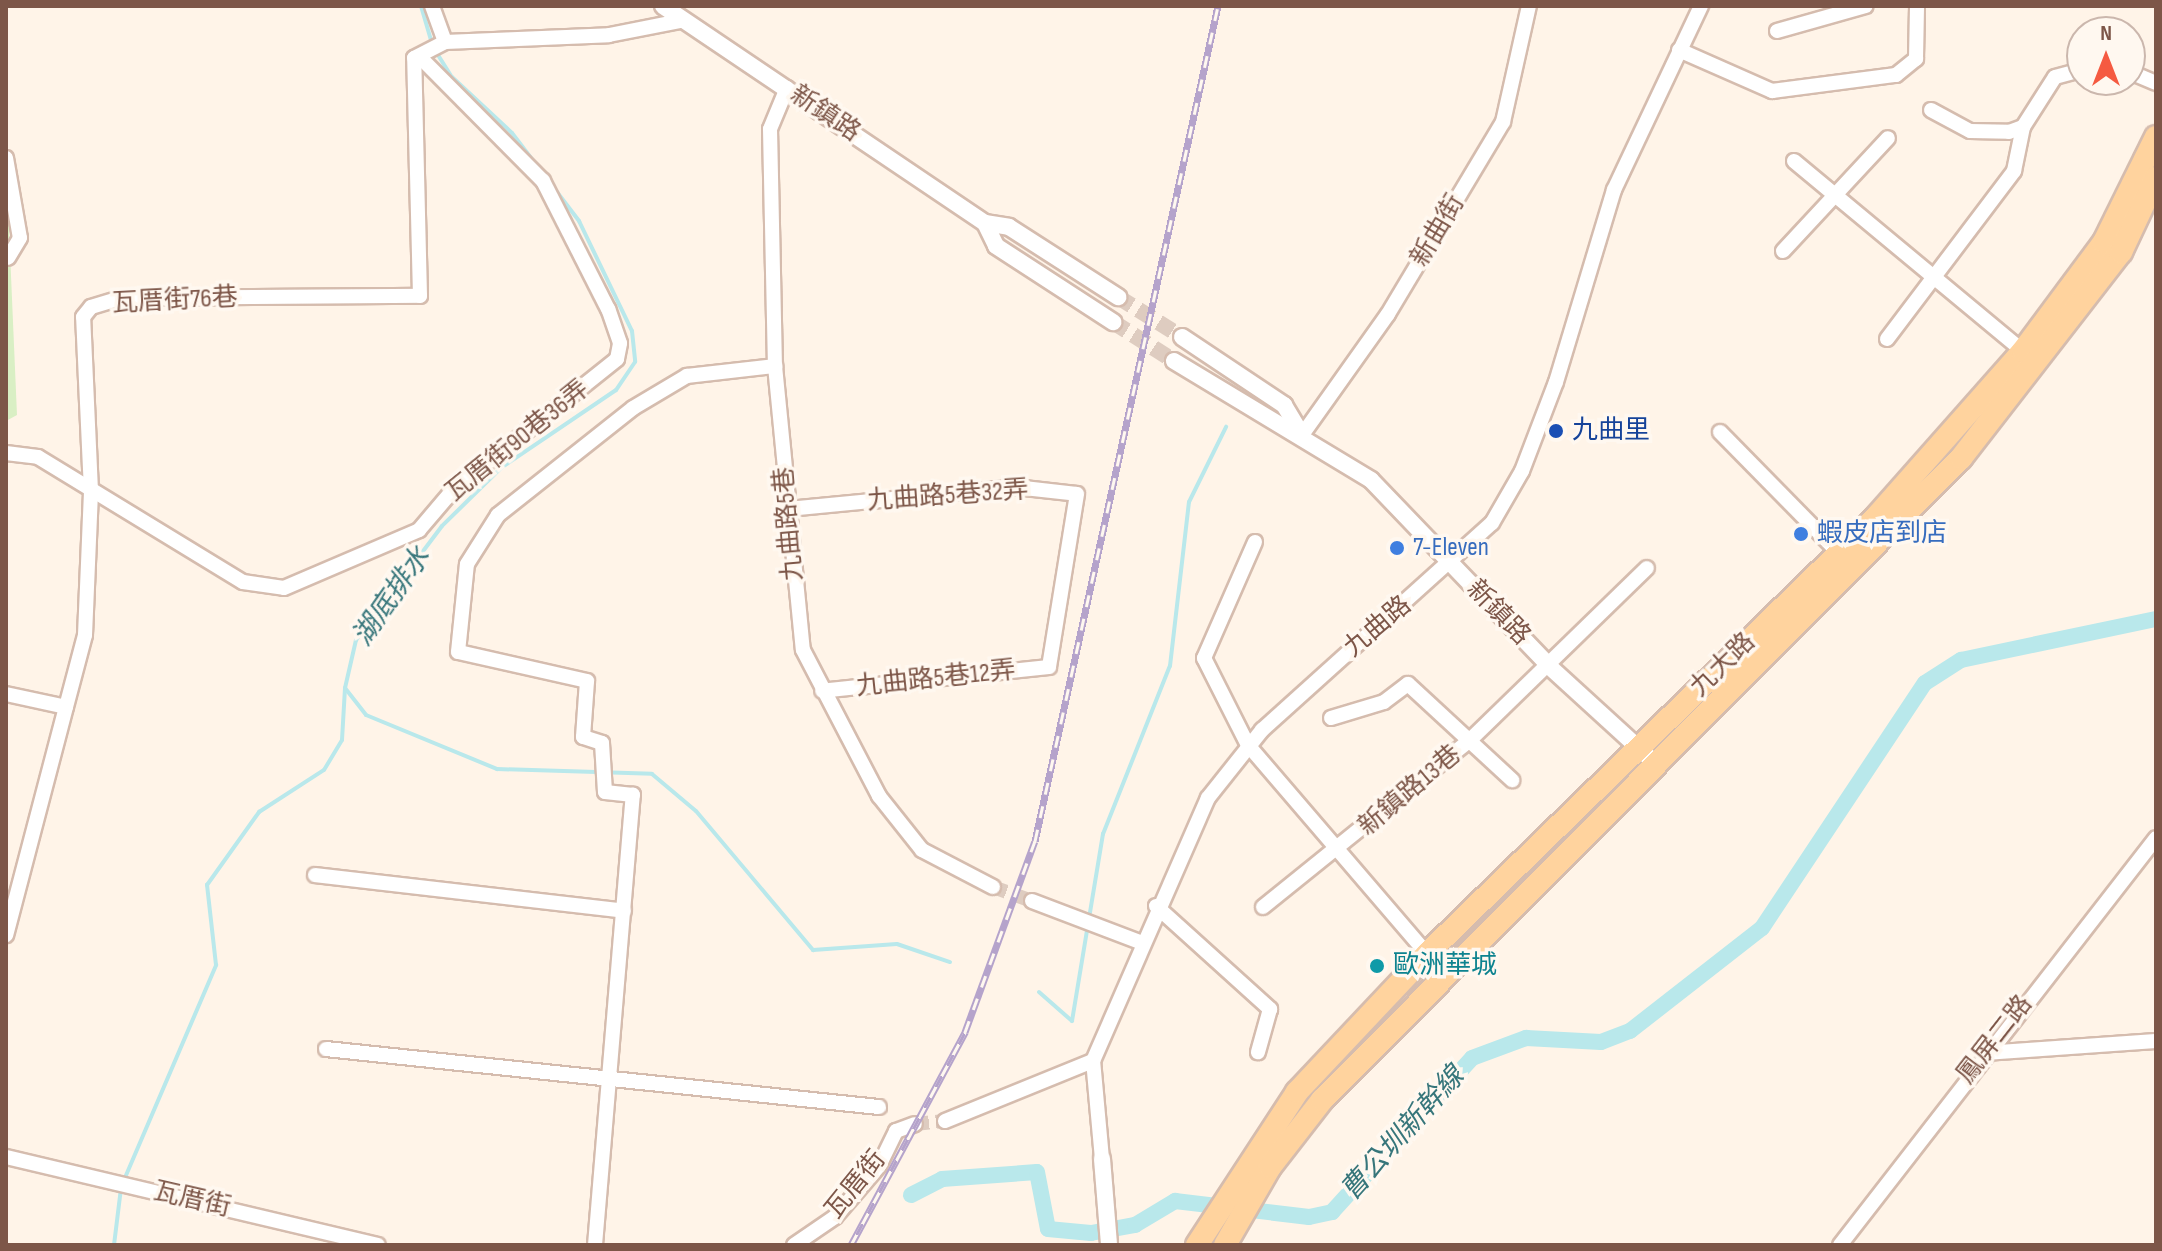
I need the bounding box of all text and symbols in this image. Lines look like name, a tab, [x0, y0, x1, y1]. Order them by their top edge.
north arrow	[2066, 16, 2146, 96]
text: N	[2100, 20, 2112, 47]
street label: 新鎮路	[784, 79, 866, 149]
street label: 新曲街	[1405, 190, 1471, 272]
street label: 瓦厝街76巷	[111, 282, 239, 320]
street label: 瓦厝街90巷36弄	[440, 374, 596, 508]
place label: 九曲里	[1572, 415, 1650, 447]
marker: 九曲里	[1547, 422, 1565, 440]
street label: 九曲路5巷	[768, 466, 810, 582]
street label: 九曲路5巷32弄	[866, 475, 1030, 517]
place label: 蝦皮店到店	[1817, 518, 1947, 550]
marker: 蝦皮店到店	[1792, 525, 1810, 543]
place label: 7-Eleven	[1413, 532, 1489, 564]
marker: 7-Eleven	[1388, 539, 1406, 557]
water label: 湖底排水	[346, 541, 438, 653]
street label: 新鎮路	[1460, 574, 1536, 652]
street label: 九曲路	[1338, 590, 1418, 664]
street label: 九大路	[1684, 627, 1762, 703]
street label: 九曲路5巷12弄	[855, 655, 1017, 703]
street label: 新鎮路13巷	[1352, 739, 1468, 843]
place label: 歐洲華城	[1393, 950, 1497, 982]
marker: 歐洲華城	[1368, 957, 1386, 975]
street label: 鳳屏二路	[1951, 989, 2039, 1091]
water label: 曹公圳新幹線	[1334, 1060, 1472, 1208]
street label: 瓦厝街	[819, 1145, 893, 1225]
street label: 瓦厝街	[150, 1176, 234, 1224]

